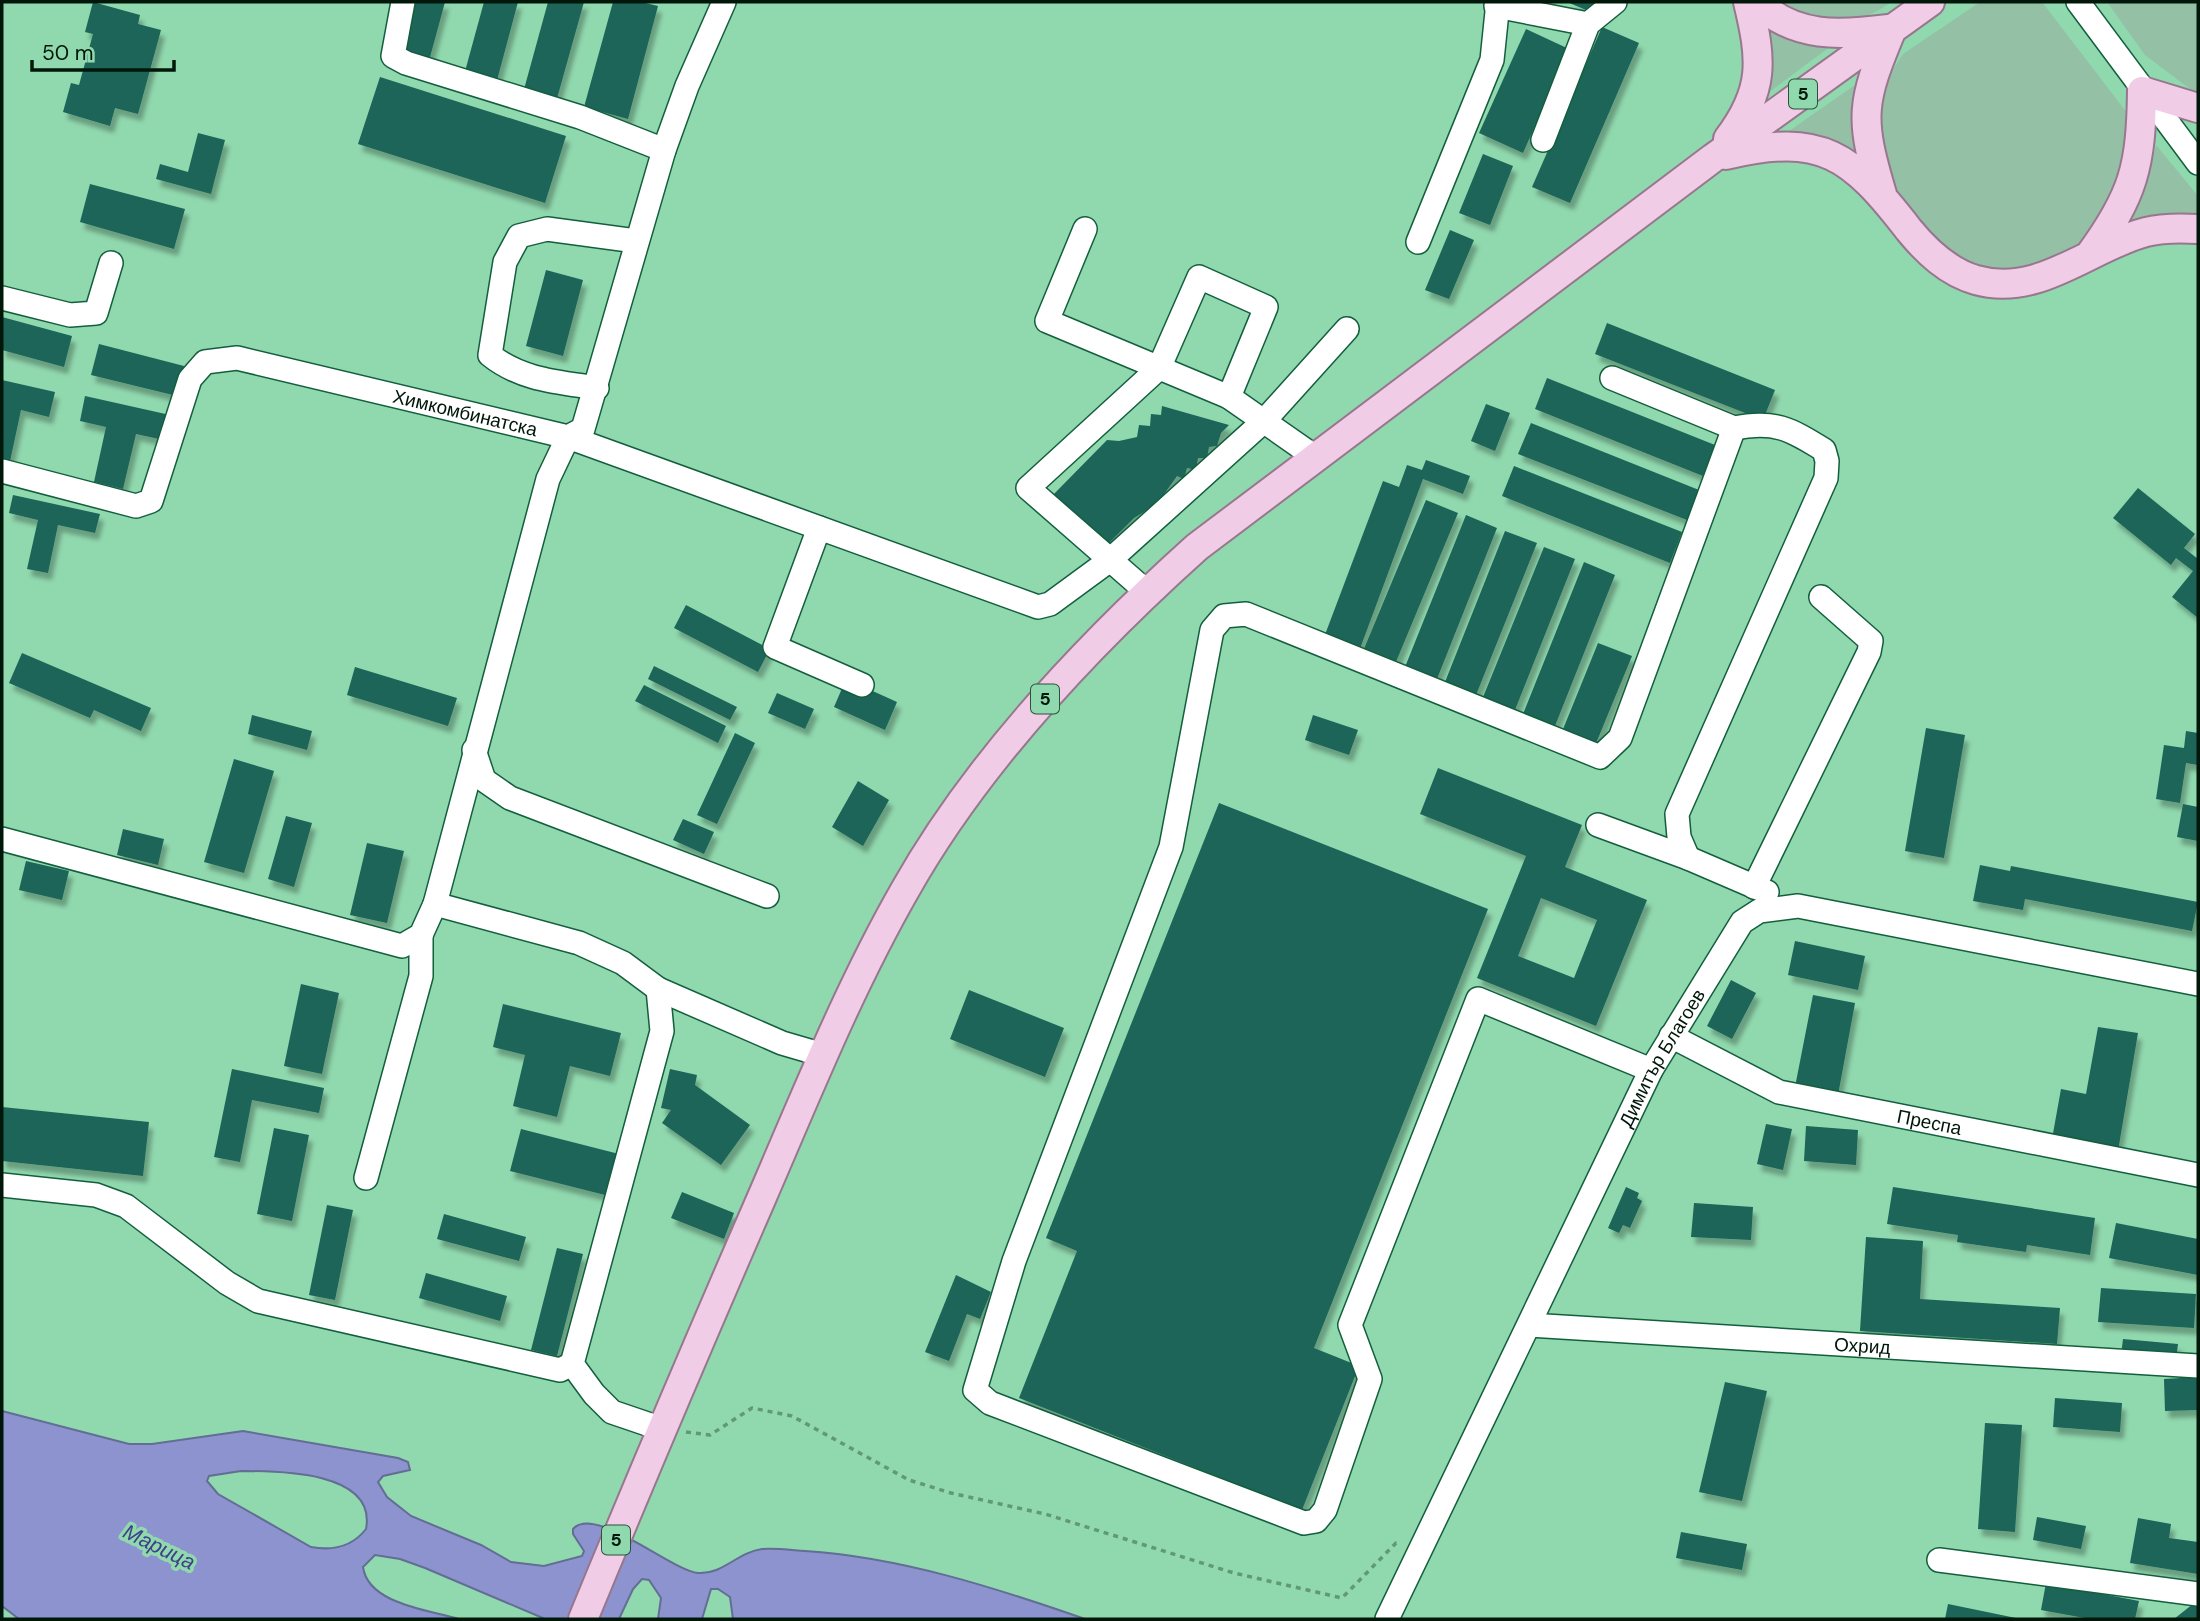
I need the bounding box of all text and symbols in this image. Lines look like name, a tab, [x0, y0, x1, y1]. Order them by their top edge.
scale bar	[32, 28, 173, 72]
text: 50 m	[42, 39, 93, 67]
road number: 5	[1789, 80, 1817, 108]
street label: Химкомбинатска	[390, 383, 540, 442]
road number: 5	[1031, 684, 1059, 714]
street label: Димитър Благоев	[1613, 984, 1711, 1131]
street label: Преспа	[1895, 1103, 1964, 1140]
street label: Охрид	[1833, 1331, 1891, 1360]
water label: Марица	[118, 1518, 200, 1576]
road number: 5	[602, 1526, 630, 1554]

